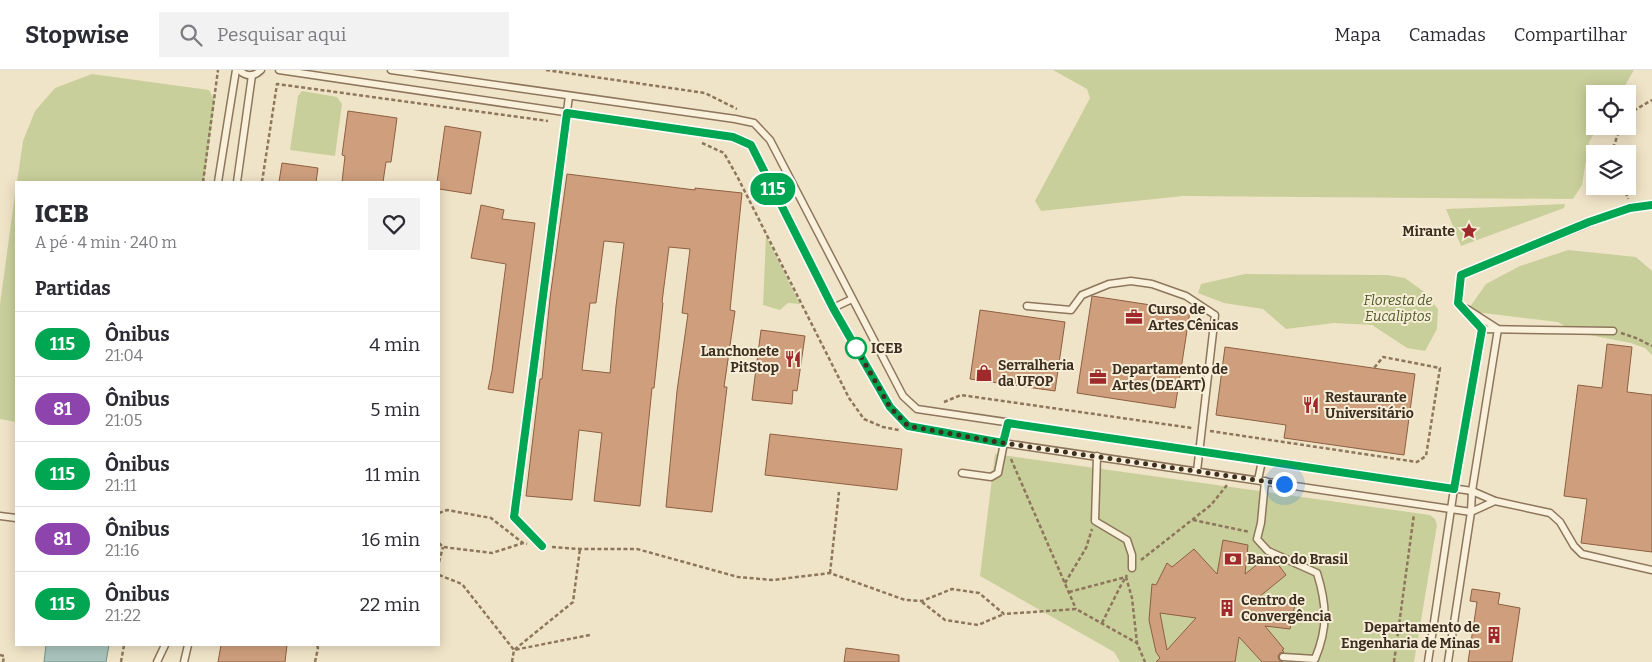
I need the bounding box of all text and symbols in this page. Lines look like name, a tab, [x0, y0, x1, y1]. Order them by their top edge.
search box	[159, 12, 509, 57]
text: Stopwise	[25, 21, 129, 49]
icon: search	[177, 21, 205, 49]
text: Pesquisar aqui	[217, 23, 346, 46]
text: Mapa	[1335, 24, 1381, 46]
text: Camadas	[1409, 24, 1486, 46]
text: Compartilhar	[1514, 24, 1627, 46]
map controls	[1586, 85, 1636, 195]
button: locate	[1586, 85, 1636, 135]
button: layers	[1586, 145, 1636, 195]
line badge: 115	[744, 173, 802, 205]
text: 115	[760, 178, 786, 200]
button: heart	[368, 198, 420, 250]
text: ICEB	[35, 200, 89, 228]
place icon: Mirante	[1459, 221, 1479, 241]
place label: Mirante	[1402, 223, 1455, 240]
text: A pé · 4 min · 240 m	[35, 233, 177, 252]
text: Partidas	[35, 277, 111, 300]
park label: Floresta de Eucaliptos	[1363, 292, 1433, 325]
place label: Curso de Artes Cênicas	[1148, 301, 1238, 334]
office icon: Curso de Artes Cênicas	[1124, 307, 1144, 327]
text: Ônibus	[105, 323, 170, 346]
text: 115	[50, 333, 75, 355]
text: 4 min	[369, 333, 420, 356]
marker: ICEB	[845, 337, 867, 359]
place label: ICEB	[871, 340, 903, 357]
place label: Lanchonete PitStop	[701, 343, 779, 376]
text: 21:04	[105, 346, 143, 365]
restaurant icon: Lanchonete PitStop	[783, 349, 803, 369]
place label: Serralheria da UFOP	[998, 357, 1074, 390]
place label: Departamento de Artes (DEART)	[1112, 361, 1228, 394]
shop icon: Serralheria da UFOP	[974, 363, 994, 383]
office icon: Departamento de Artes (DEART)	[1088, 367, 1108, 387]
text: Ônibus	[105, 388, 170, 411]
place label: Restaurante Universitário	[1325, 389, 1414, 422]
restaurant icon: Restaurante Universitário	[1301, 395, 1321, 415]
text: 81	[53, 398, 72, 420]
text: 5 min	[370, 398, 420, 421]
text: 21:05	[105, 411, 142, 430]
text: Ônibus	[105, 453, 170, 476]
text: 115	[50, 463, 75, 485]
text: 11 min	[365, 463, 420, 486]
your location	[1272, 472, 1297, 497]
text: 21:11	[105, 476, 137, 495]
text: Ônibus	[105, 518, 170, 541]
text: 81	[53, 528, 72, 550]
text: 16 min	[362, 528, 420, 551]
text: 21:16	[105, 541, 139, 560]
bank icon: Banco do Brasil	[1223, 549, 1243, 569]
place label: Banco do Brasil	[1247, 551, 1349, 568]
text: Ônibus	[105, 583, 170, 606]
place label: Centro de Convergência	[1241, 592, 1332, 625]
text: 115	[50, 593, 75, 615]
text: 22 min	[360, 593, 420, 616]
building icon: Centro de Convergência	[1217, 598, 1237, 618]
text: 21:22	[105, 606, 141, 625]
place label: Departamento de Engenharia de Minas	[1341, 619, 1480, 652]
building icon: Departamento de Engenharia de Minas	[1484, 625, 1504, 645]

